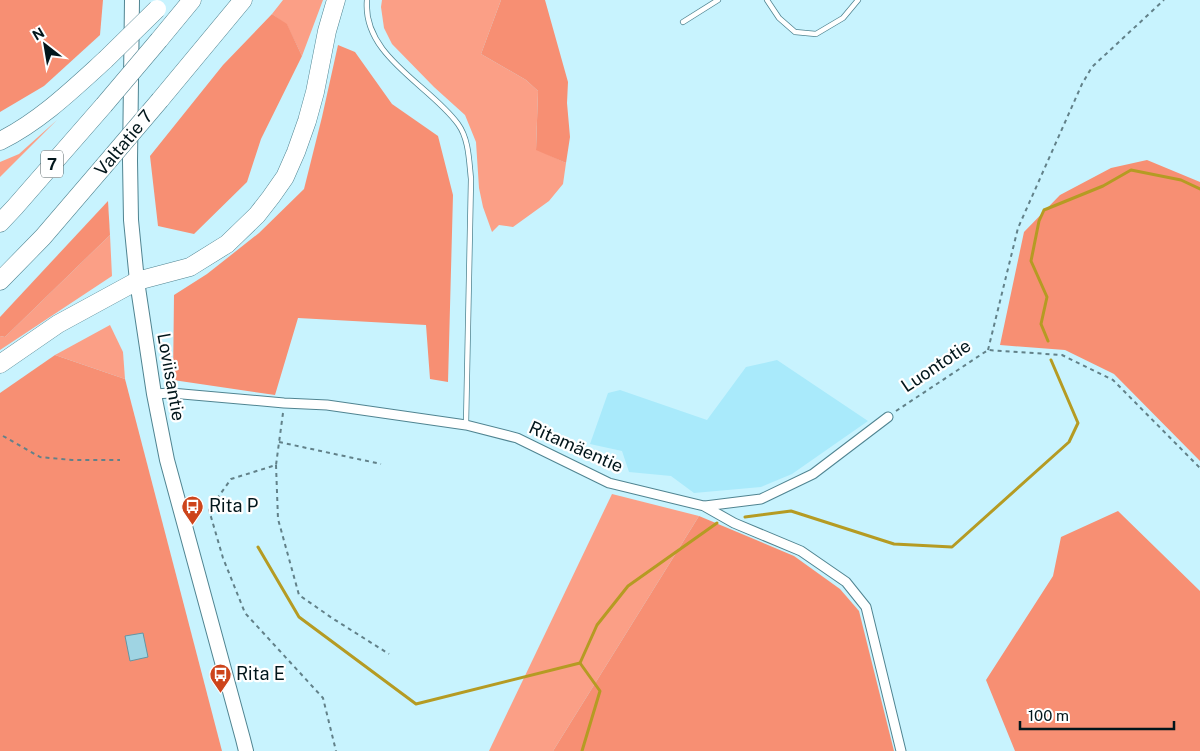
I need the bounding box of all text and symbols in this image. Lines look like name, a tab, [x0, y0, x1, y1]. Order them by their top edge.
north arrow	[20, 20, 70, 70]
text: N	[29, 24, 47, 44]
street label: Valtatie 7	[90, 106, 157, 180]
road number: 7	[41, 150, 63, 178]
street label: Loviisantie	[153, 331, 190, 423]
street label: Luontotie	[897, 335, 974, 396]
street label: Ritamäentie	[526, 416, 627, 477]
bus stop icon: Rita P	[181, 494, 205, 525]
place label: Rita P	[209, 495, 258, 516]
bus stop icon: Rita E	[208, 662, 232, 693]
place label: Rita E	[236, 663, 285, 684]
scale bar	[1020, 698, 1174, 730]
text: 100 m	[1028, 707, 1069, 724]

